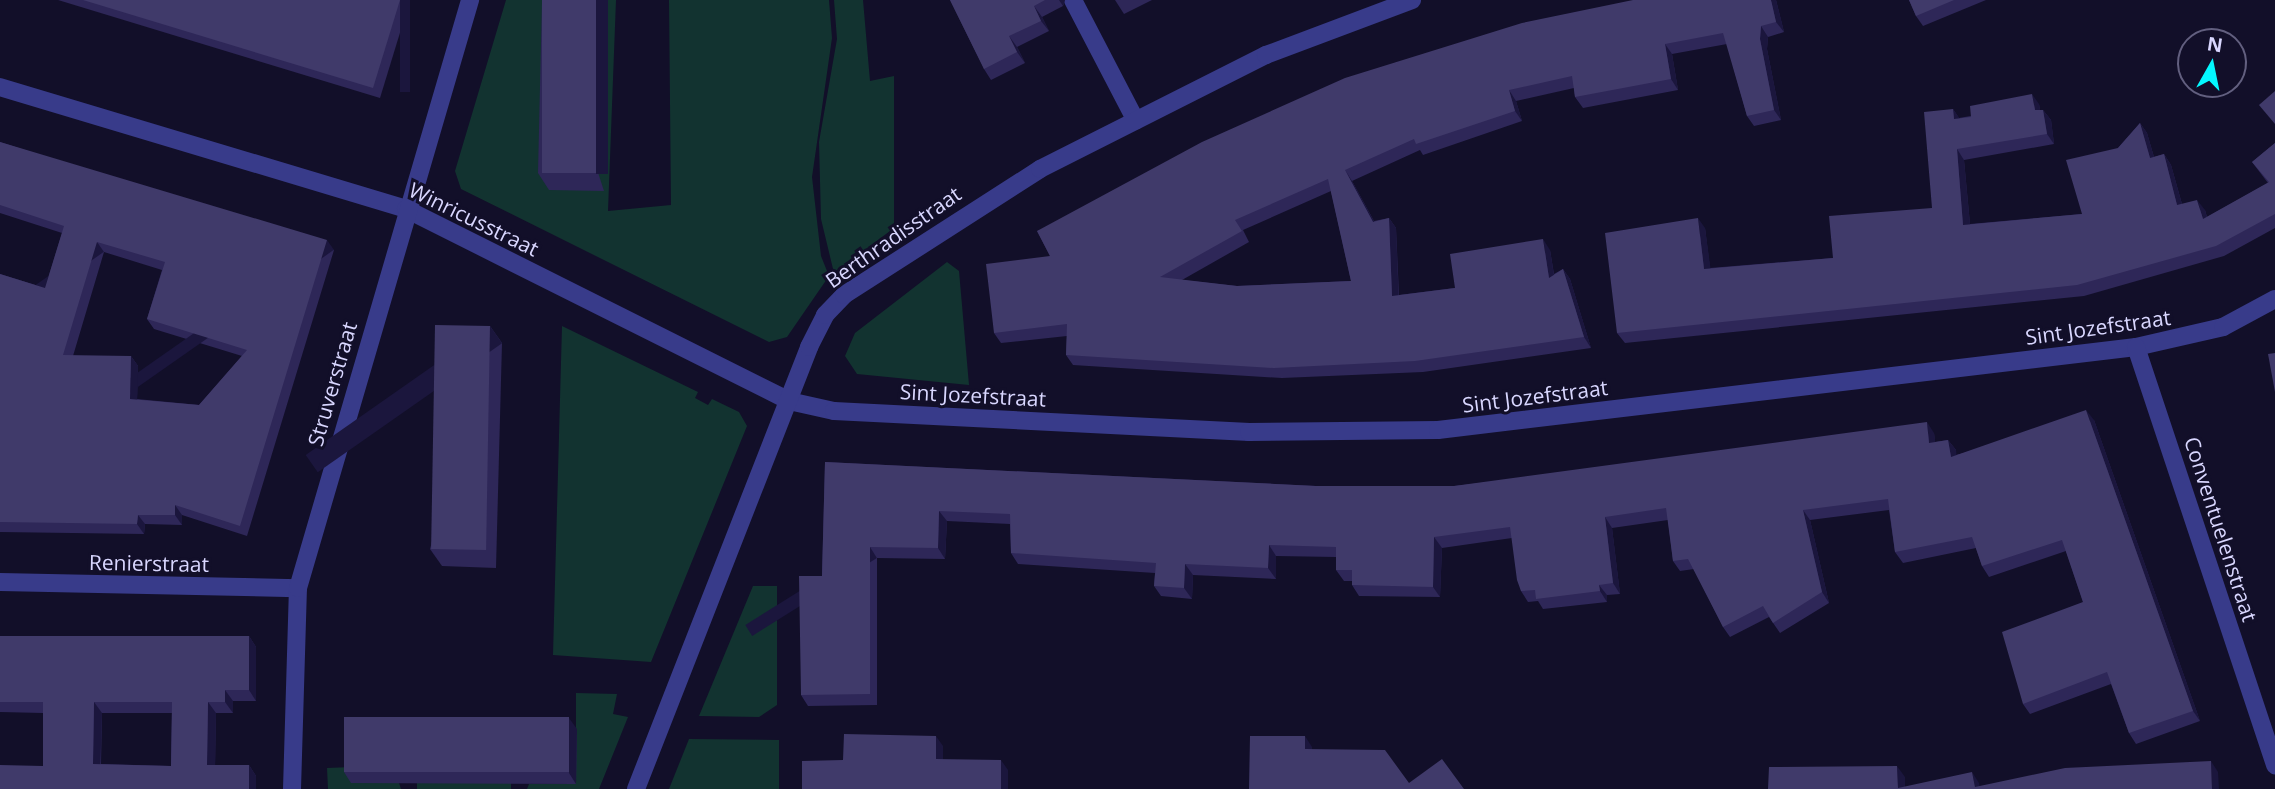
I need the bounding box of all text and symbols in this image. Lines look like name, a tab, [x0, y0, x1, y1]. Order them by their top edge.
north arrow	[2177, 28, 2247, 98]
text: N	[2205, 30, 2225, 58]
street label: Winricusstraat	[405, 177, 543, 261]
street label: Berthradisstraat	[820, 181, 966, 293]
street label: Sint Jozefstraat	[2024, 304, 2172, 350]
street label: Struverstraat	[302, 319, 362, 449]
street label: Sint Jozefstraat	[1461, 375, 1609, 417]
street label: Sint Jozefstraat	[899, 379, 1047, 411]
street label: Conventuelenstraat	[2179, 433, 2263, 625]
street label: Renierstraat	[89, 549, 209, 577]

